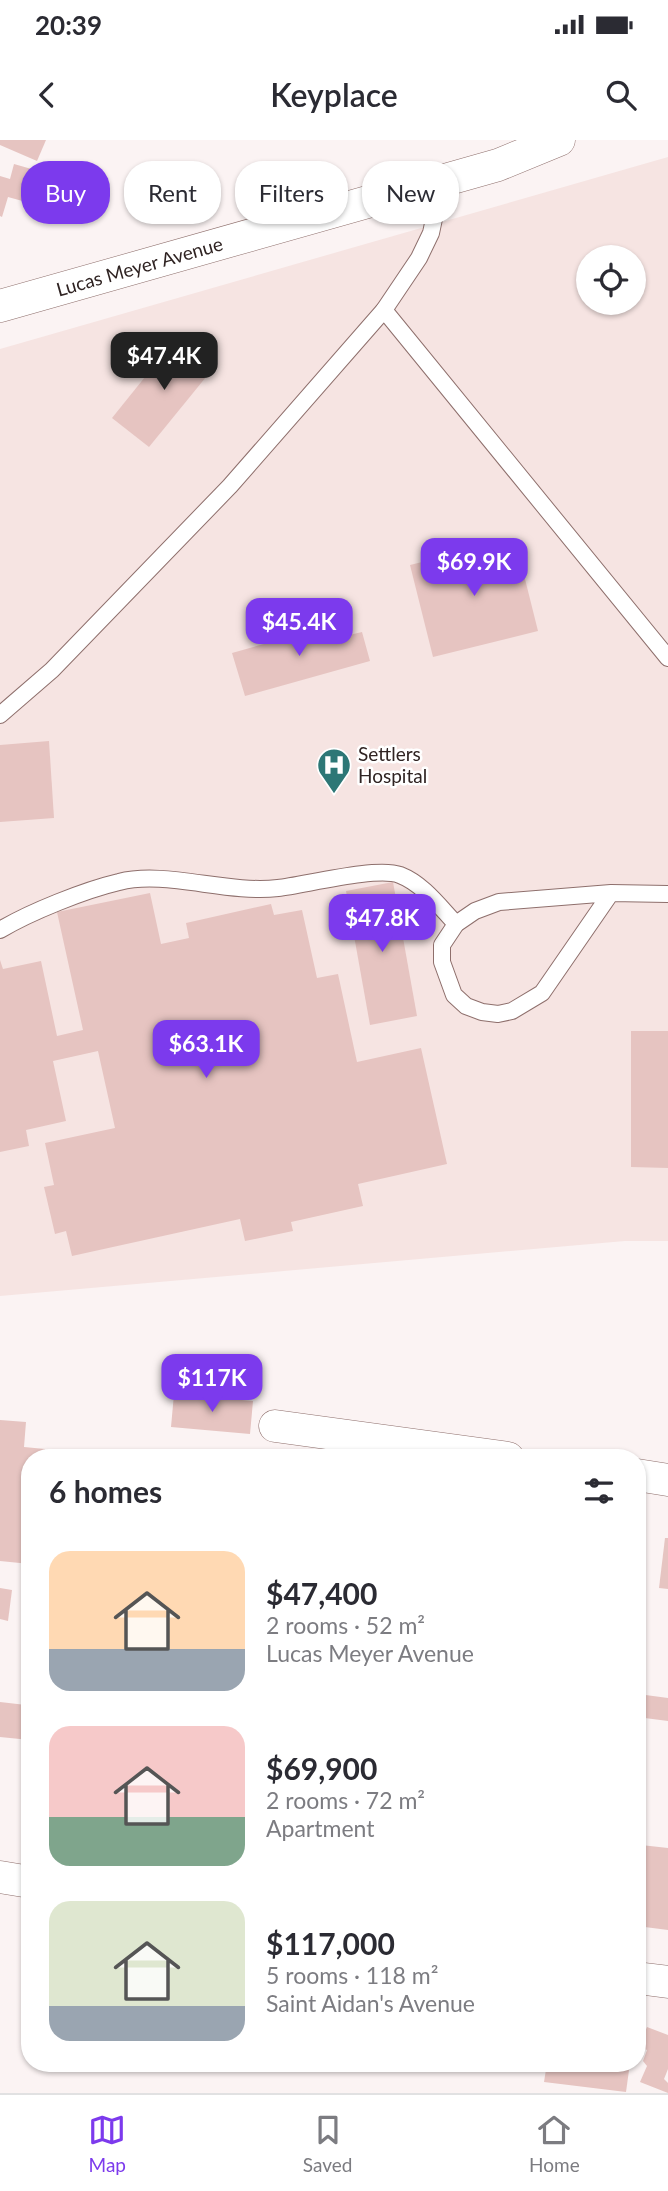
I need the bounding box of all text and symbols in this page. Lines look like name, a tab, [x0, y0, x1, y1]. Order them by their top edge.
text: 20:39	[35, 9, 102, 41]
text: Keyplace	[270, 75, 398, 114]
icon: back	[28, 76, 66, 114]
icon: search	[602, 76, 640, 114]
chip: Buy	[21, 161, 110, 224]
chip: Rent	[124, 161, 221, 224]
chip: Filters	[235, 161, 348, 224]
chip: New	[362, 161, 459, 224]
street label: Lucas Meyer Avenue	[54, 232, 225, 300]
map controls	[576, 245, 646, 315]
button: locate	[576, 245, 646, 315]
pin: $47.4K	[107, 332, 221, 392]
text: $47.4K	[127, 341, 201, 369]
pin: $69.9K	[417, 538, 531, 598]
text: $69.9K	[437, 547, 511, 575]
pin: $45.4K	[242, 598, 356, 658]
text: $45.4K	[262, 607, 336, 635]
place label: Settlers Hospital	[358, 742, 427, 787]
hospital icon: Settlers Hospital	[315, 746, 353, 795]
pin: $47.8K	[325, 894, 439, 954]
text: $47.8K	[345, 903, 419, 931]
pin: $63.1K	[149, 1020, 263, 1080]
text: $63.1K	[169, 1029, 243, 1057]
pin: $117K	[163, 1354, 261, 1414]
text: $117K	[177, 1363, 247, 1391]
icon: filters	[580, 1472, 618, 1510]
text: 6 homes	[49, 1473, 162, 1509]
text: $47,400	[266, 1575, 377, 1611]
icon: home	[105, 1579, 189, 1663]
text: 2 rooms · 52 m²	[266, 1611, 425, 1639]
text: Lucas Meyer Avenue	[266, 1639, 474, 1667]
text: $69,900	[266, 1750, 377, 1786]
icon: home	[105, 1754, 189, 1838]
text: 2 rooms · 72 m²	[266, 1786, 425, 1814]
text: Apartment	[266, 1814, 374, 1842]
text: $117,000	[266, 1925, 395, 1961]
icon: home	[105, 1929, 189, 2013]
text: 5 rooms · 118 m²	[266, 1961, 438, 1989]
text: Saint Aidan's Avenue	[266, 1989, 475, 2017]
tab: Map	[88, 2111, 126, 2176]
tab: Saved	[303, 2111, 352, 2176]
tab: Home	[529, 2111, 580, 2176]

